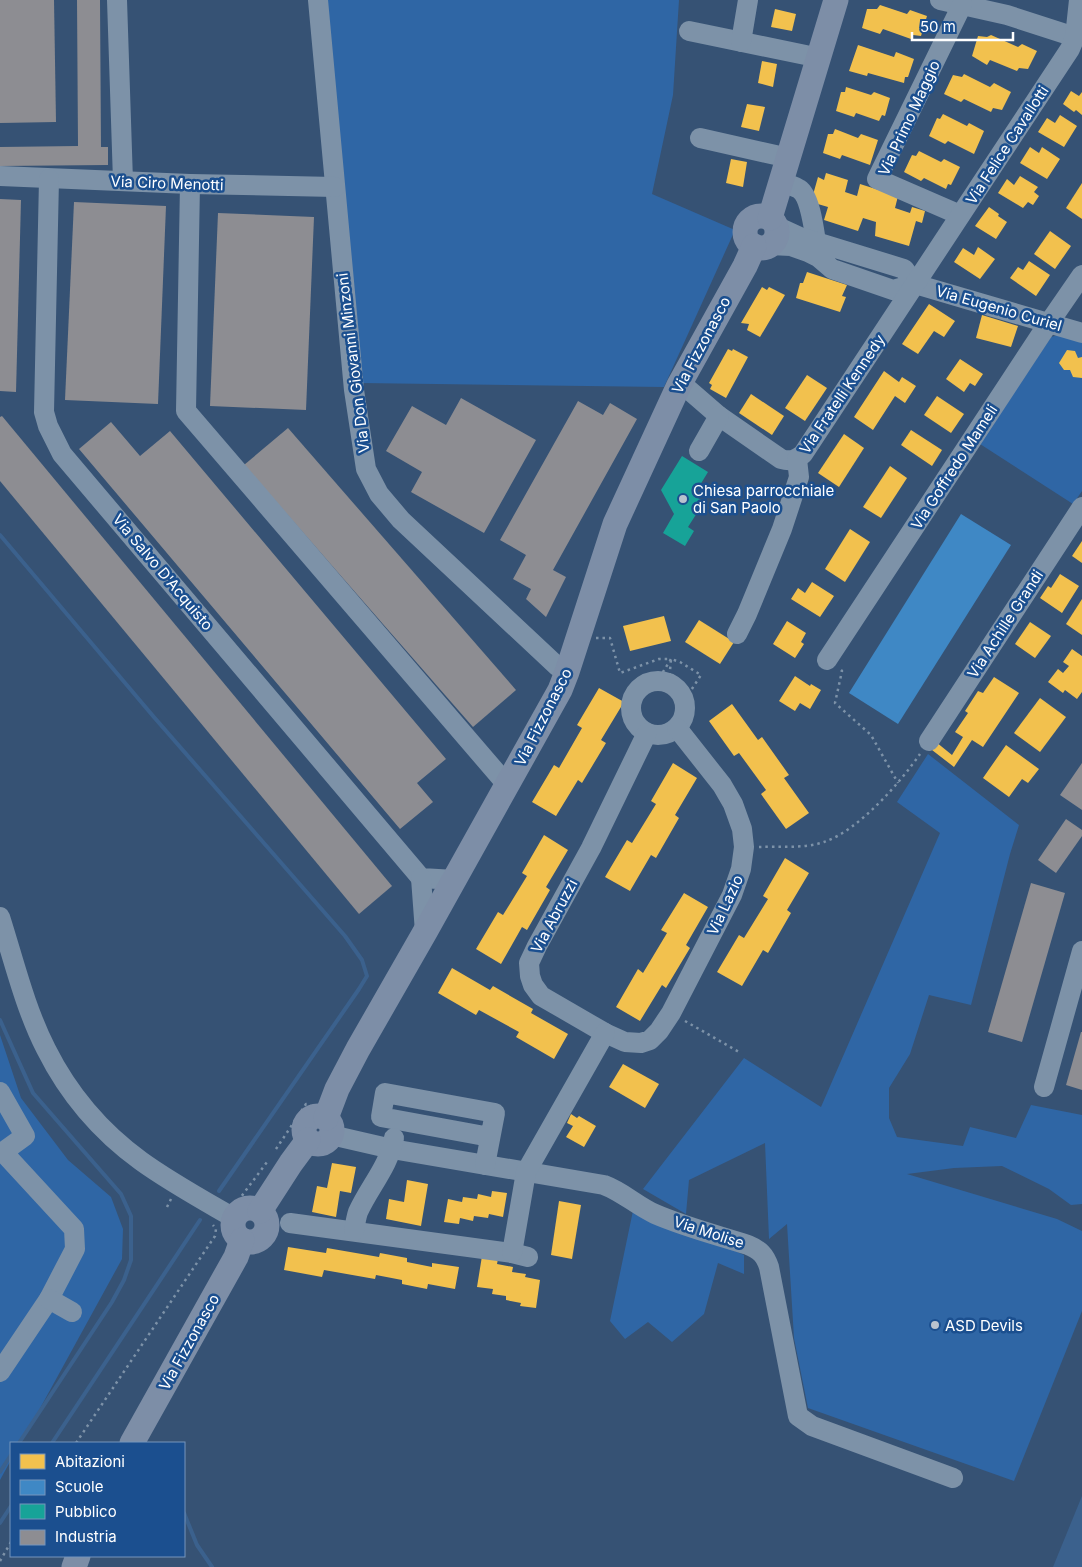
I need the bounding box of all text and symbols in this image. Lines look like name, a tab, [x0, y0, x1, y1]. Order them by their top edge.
scale bar	[912, 10, 1013, 42]
text: 50 m	[920, 17, 956, 36]
street label: Via Primo Maggio	[874, 57, 944, 179]
street label: Via Felice Cavallotti	[962, 82, 1052, 208]
street label: Via Ciro Menotti	[110, 172, 224, 194]
street label: Via Don Giovanni Minzoni	[333, 272, 373, 454]
street label: Via Eugenio Curiel	[934, 281, 1064, 335]
street label: Via Fizzonasco	[667, 293, 735, 397]
street label: Via Fratelli Kennedy	[795, 330, 889, 457]
street label: Via Goffredo Mameli	[907, 401, 1001, 533]
place label: Chiesa parrocchiale di San Paolo	[693, 481, 834, 517]
marker: Chiesa parrocchiale di San Paolo	[677, 493, 689, 505]
street label: Via Salvo D'Acquisto	[109, 510, 217, 634]
street label: Via Achille Grandi	[963, 566, 1047, 682]
street label: Via Fizzonasco	[510, 665, 576, 769]
street label: Via Lazio	[703, 872, 747, 938]
street label: Via Abruzzi	[527, 876, 581, 956]
street label: Via Molise	[671, 1212, 747, 1252]
street label: Via Fizzonasco	[155, 1290, 223, 1394]
place label: ASD Devils	[945, 1316, 1023, 1335]
marker: ASD Devils	[929, 1319, 941, 1331]
legend	[10, 1442, 185, 1557]
text: Abitazioni	[55, 1452, 125, 1471]
text: Scuole	[55, 1477, 103, 1496]
text: Pubblico	[55, 1502, 117, 1521]
text: Industria	[55, 1527, 117, 1546]

